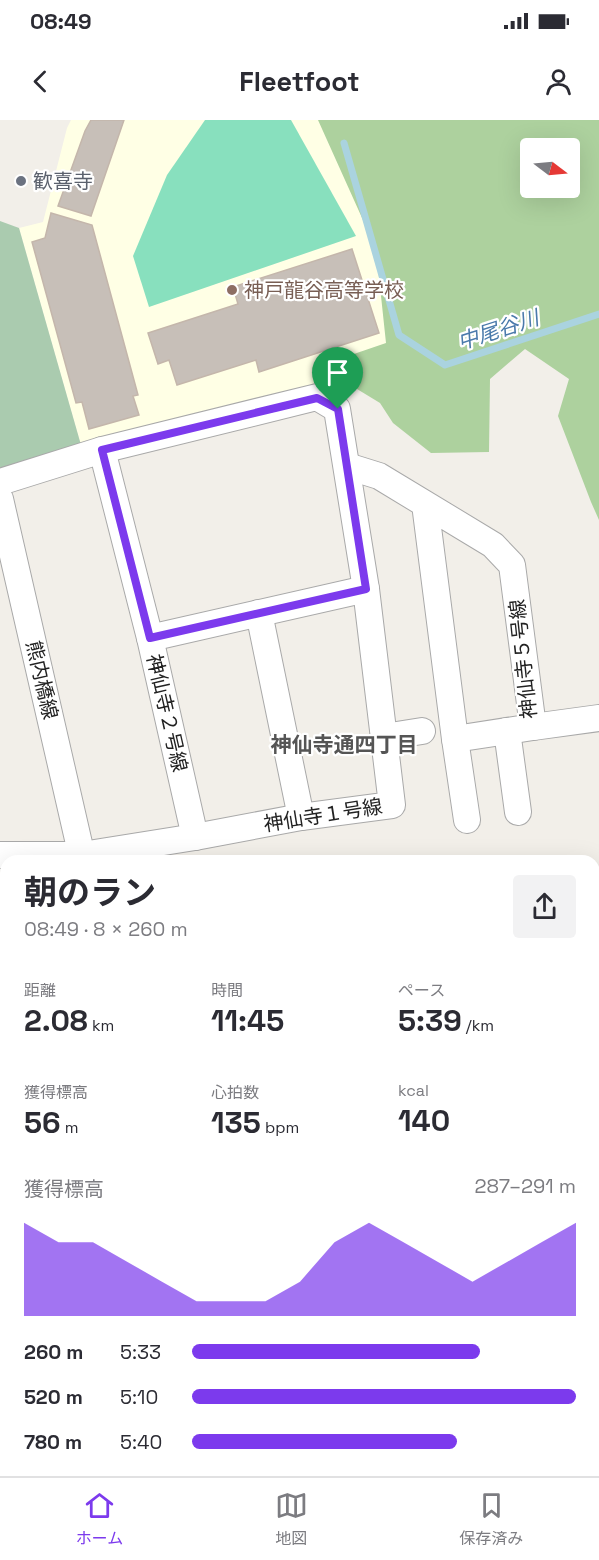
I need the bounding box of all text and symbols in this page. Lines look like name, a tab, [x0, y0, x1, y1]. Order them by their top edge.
text: 08:49	[30, 7, 92, 35]
text: Fleetfoot	[239, 64, 360, 99]
icon: back	[24, 65, 57, 98]
icon: person	[542, 65, 575, 98]
north arrow	[520, 138, 580, 198]
map controls	[520, 138, 580, 198]
place label: 歓喜寺	[33, 168, 93, 194]
marker: 歓喜寺	[14, 174, 28, 188]
place label: 神戸龍谷高等学校	[244, 277, 404, 303]
marker: 神戸龍谷高等学校	[225, 283, 239, 297]
water label: 中尾谷川	[454, 303, 544, 355]
pin	[312, 347, 363, 409]
icon: arrive	[321, 356, 354, 389]
street label: 神仙寺５号線	[504, 598, 542, 720]
street label: 熊内橋線	[20, 638, 64, 722]
street label: 神仙寺２号線	[141, 652, 193, 774]
district label: 神仙寺通四丁目	[271, 731, 418, 758]
street label: 神仙寺１号線	[262, 793, 384, 837]
text: 朝のラン	[24, 872, 156, 914]
button: share	[513, 875, 576, 938]
text: 08:49 · 8 × 260 m	[24, 916, 188, 942]
text: 距離	[24, 980, 56, 1001]
text: 時間	[211, 980, 243, 1001]
text: ペース	[398, 980, 445, 1001]
text: 2.08	[24, 1001, 88, 1040]
text: 11:45	[211, 1001, 284, 1040]
text: 5:39	[398, 1001, 462, 1040]
text: km	[88, 1015, 114, 1036]
text: /km	[462, 1015, 494, 1036]
text: kcal	[398, 1080, 429, 1101]
text: 獲得標高	[24, 1082, 88, 1103]
text: 心拍数	[211, 1082, 259, 1103]
text: 140	[398, 1101, 450, 1140]
text: 56	[24, 1103, 61, 1142]
text: 135	[211, 1103, 261, 1142]
text: m	[61, 1117, 78, 1138]
text: bpm	[261, 1117, 299, 1138]
text: 287–291 m	[475, 1173, 576, 1199]
text: 獲得標高	[24, 1176, 104, 1202]
text: 260 m	[24, 1339, 83, 1365]
text: 5:33	[120, 1339, 161, 1365]
text: 520 m	[24, 1384, 83, 1410]
text: 5:10	[120, 1384, 158, 1410]
text: 780 m	[24, 1429, 82, 1455]
text: 5:40	[120, 1429, 162, 1455]
tab: ホーム	[76, 1489, 123, 1549]
tab: 地図	[275, 1489, 308, 1549]
tab: 保存済み	[459, 1489, 523, 1549]

